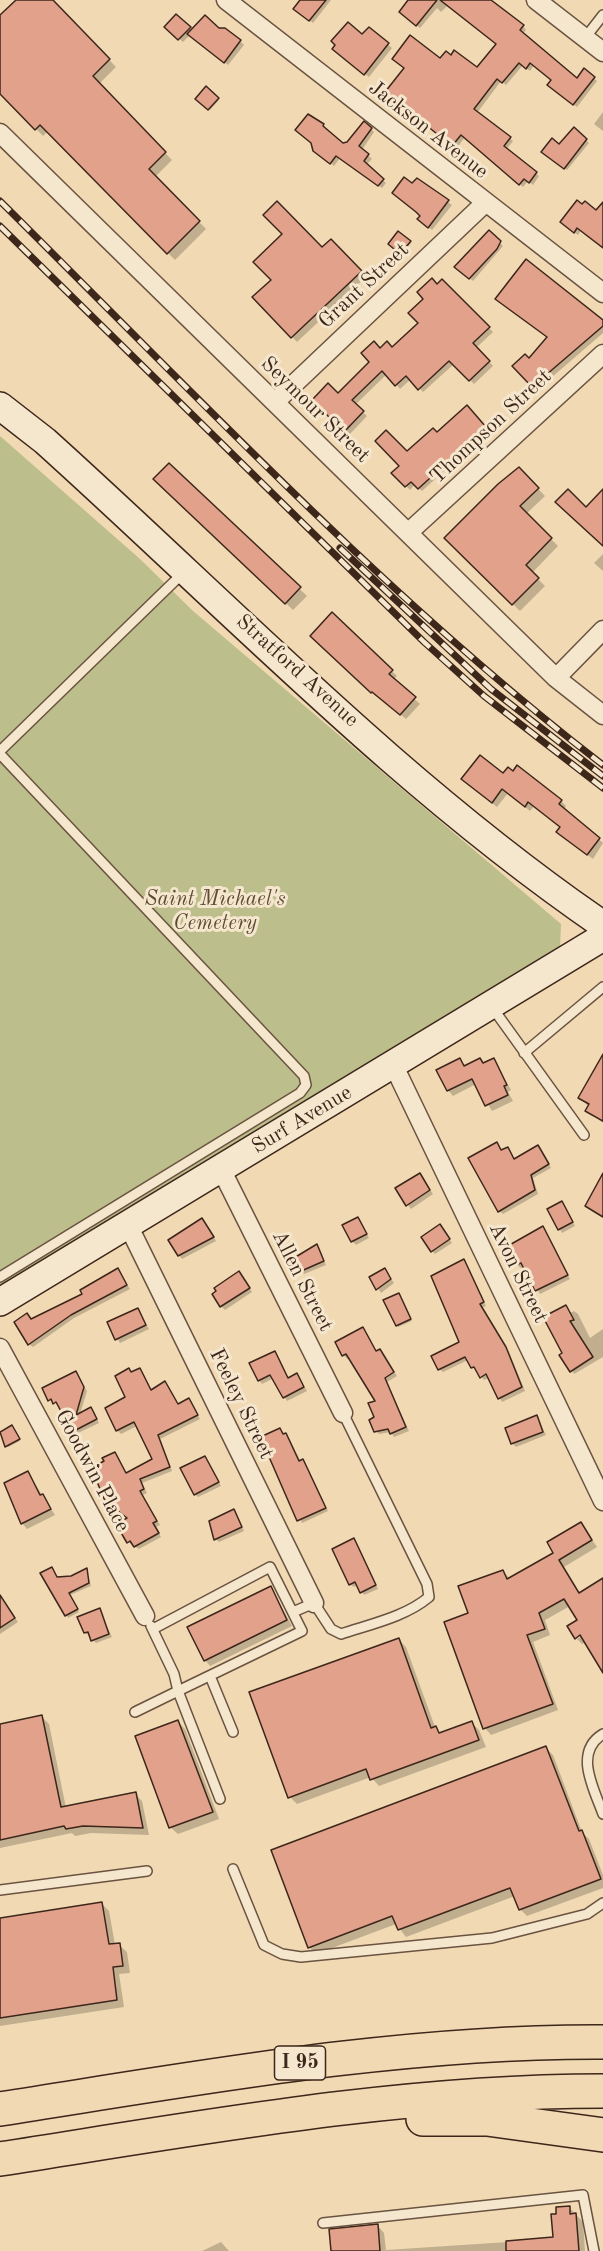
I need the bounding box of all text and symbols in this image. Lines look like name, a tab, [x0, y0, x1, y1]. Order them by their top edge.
street label: Jackson Avenue	[363, 75, 493, 185]
street label: Grant Street	[314, 238, 414, 334]
street label: Seymour Street	[255, 352, 375, 468]
street label: Thompson Street	[425, 364, 557, 490]
street label: Stratford Avenue	[231, 609, 363, 733]
park label: Saint Michael's Cemetery	[144, 886, 286, 936]
street label: Surf Avenue	[247, 1080, 357, 1160]
street label: Avon Street	[483, 1219, 553, 1327]
street label: Allen Street	[266, 1226, 338, 1336]
street label: Feeley Street	[203, 1345, 279, 1463]
street label: Goodwin Place	[49, 1405, 135, 1537]
road number: I 95	[274, 2046, 326, 2080]

